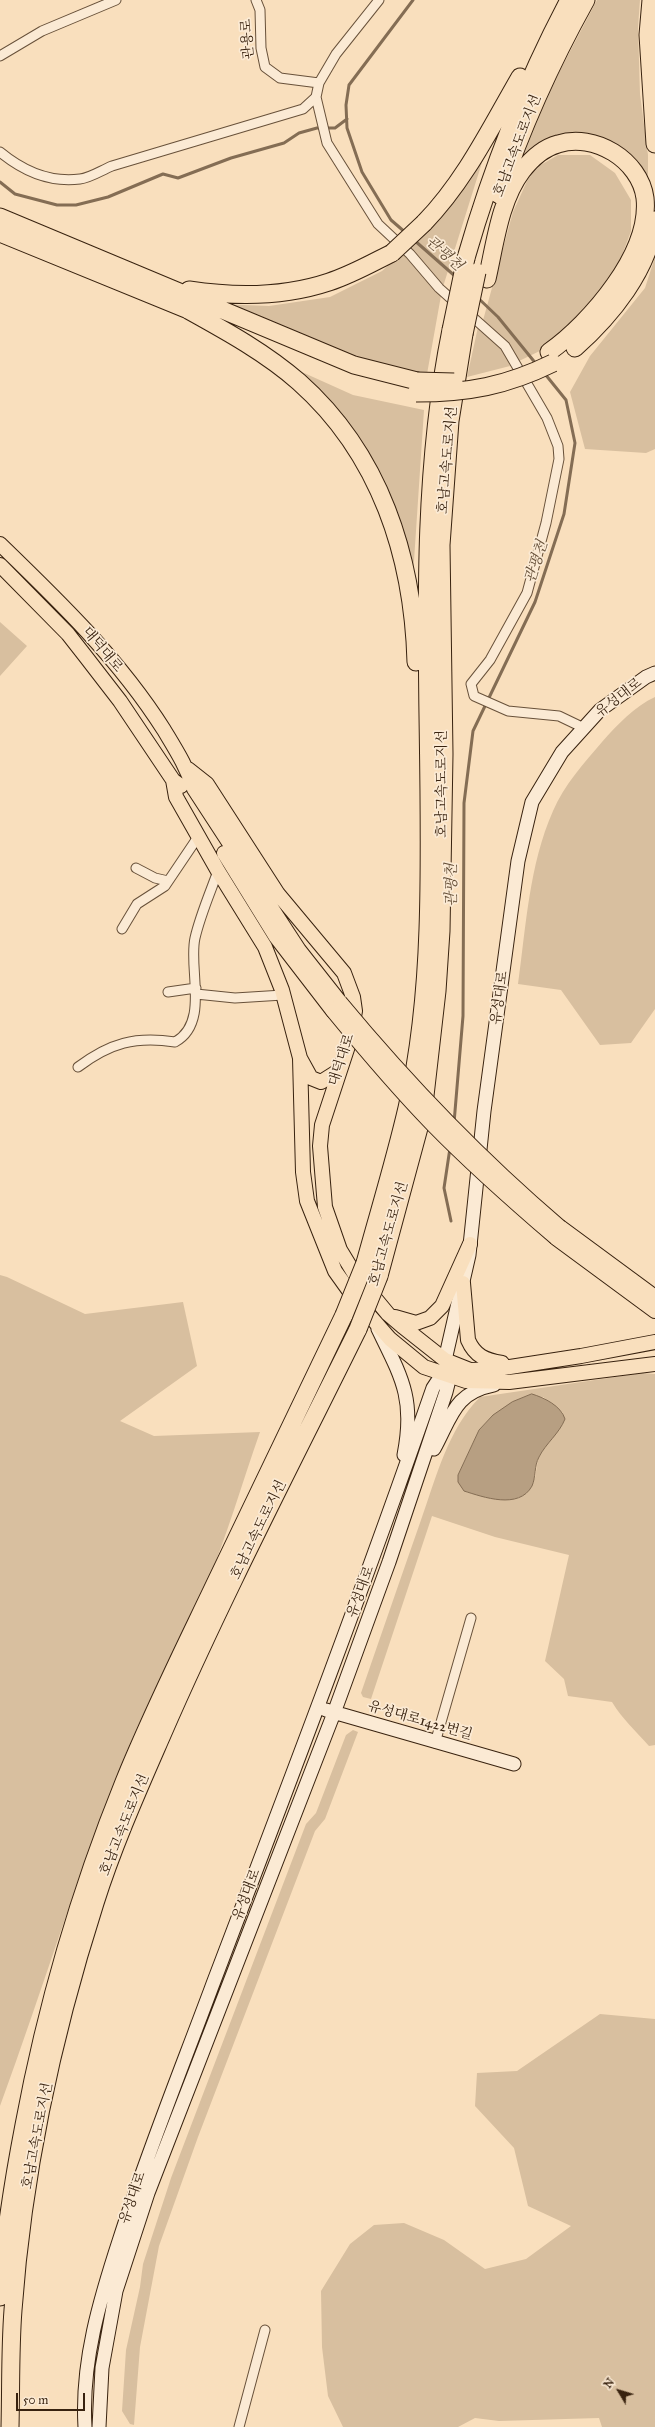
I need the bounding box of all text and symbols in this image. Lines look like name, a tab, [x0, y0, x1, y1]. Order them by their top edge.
street label: 관용로	[238, 18, 258, 60]
street label: 호남고속도로지선	[491, 92, 545, 200]
water label: 관평천	[422, 233, 466, 275]
street label: 호남고속도로지선	[435, 405, 461, 515]
water label: 관평천	[522, 539, 552, 585]
street label: 대덕대로	[78, 624, 126, 676]
street label: 유성대로	[593, 675, 645, 721]
street label: 호남고속도로지선	[435, 730, 451, 838]
water label: 관평천	[443, 863, 461, 907]
street label: 유성대로	[488, 970, 512, 1026]
street label: 대덕대로	[326, 1032, 358, 1088]
street label: 호남고속도로지선	[366, 1180, 412, 1288]
street label: 호남고속도로지선	[228, 1478, 290, 1582]
street label: 유성대로	[344, 1564, 378, 1620]
street label: 유성대로1422번길	[366, 1698, 474, 1744]
street label: 호남고속도로지선	[97, 1772, 153, 1878]
street label: 유성대로	[229, 1867, 265, 1923]
street label: 호남고속도로지선	[19, 2081, 57, 2191]
street label: 유성대로	[116, 2170, 150, 2226]
north arrow	[599, 2371, 639, 2411]
text: N	[601, 2376, 617, 2391]
scale bar	[18, 2385, 87, 2411]
text: 50 m	[23, 2393, 48, 2407]

